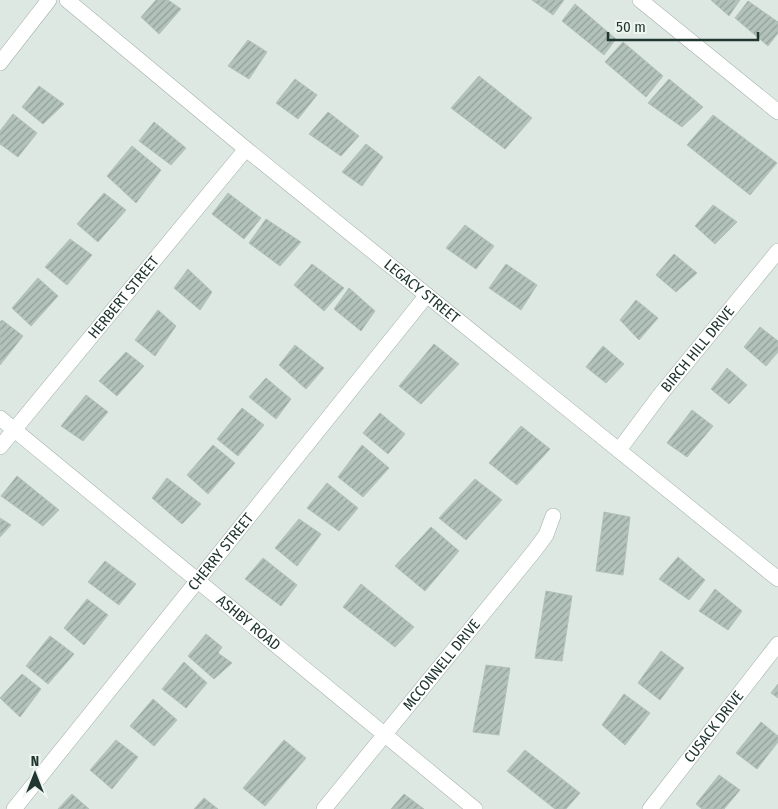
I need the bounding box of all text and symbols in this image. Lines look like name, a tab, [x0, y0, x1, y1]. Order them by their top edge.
scale bar	[608, 10, 758, 42]
text: 50 m	[616, 18, 646, 36]
street label: HERBERT STREET	[84, 253, 163, 342]
street label: LEGACY STREET	[381, 255, 463, 327]
street label: BIRCH HILL DRIVE	[657, 302, 738, 396]
street label: CHERRY STREET	[184, 509, 257, 594]
street label: ASHBY ROAD	[213, 591, 284, 654]
street label: MCCONNELL DRIVE	[399, 616, 484, 714]
street label: CUSACK DRIVE	[680, 687, 747, 766]
north arrow	[10, 749, 60, 799]
text: N	[31, 753, 39, 770]

